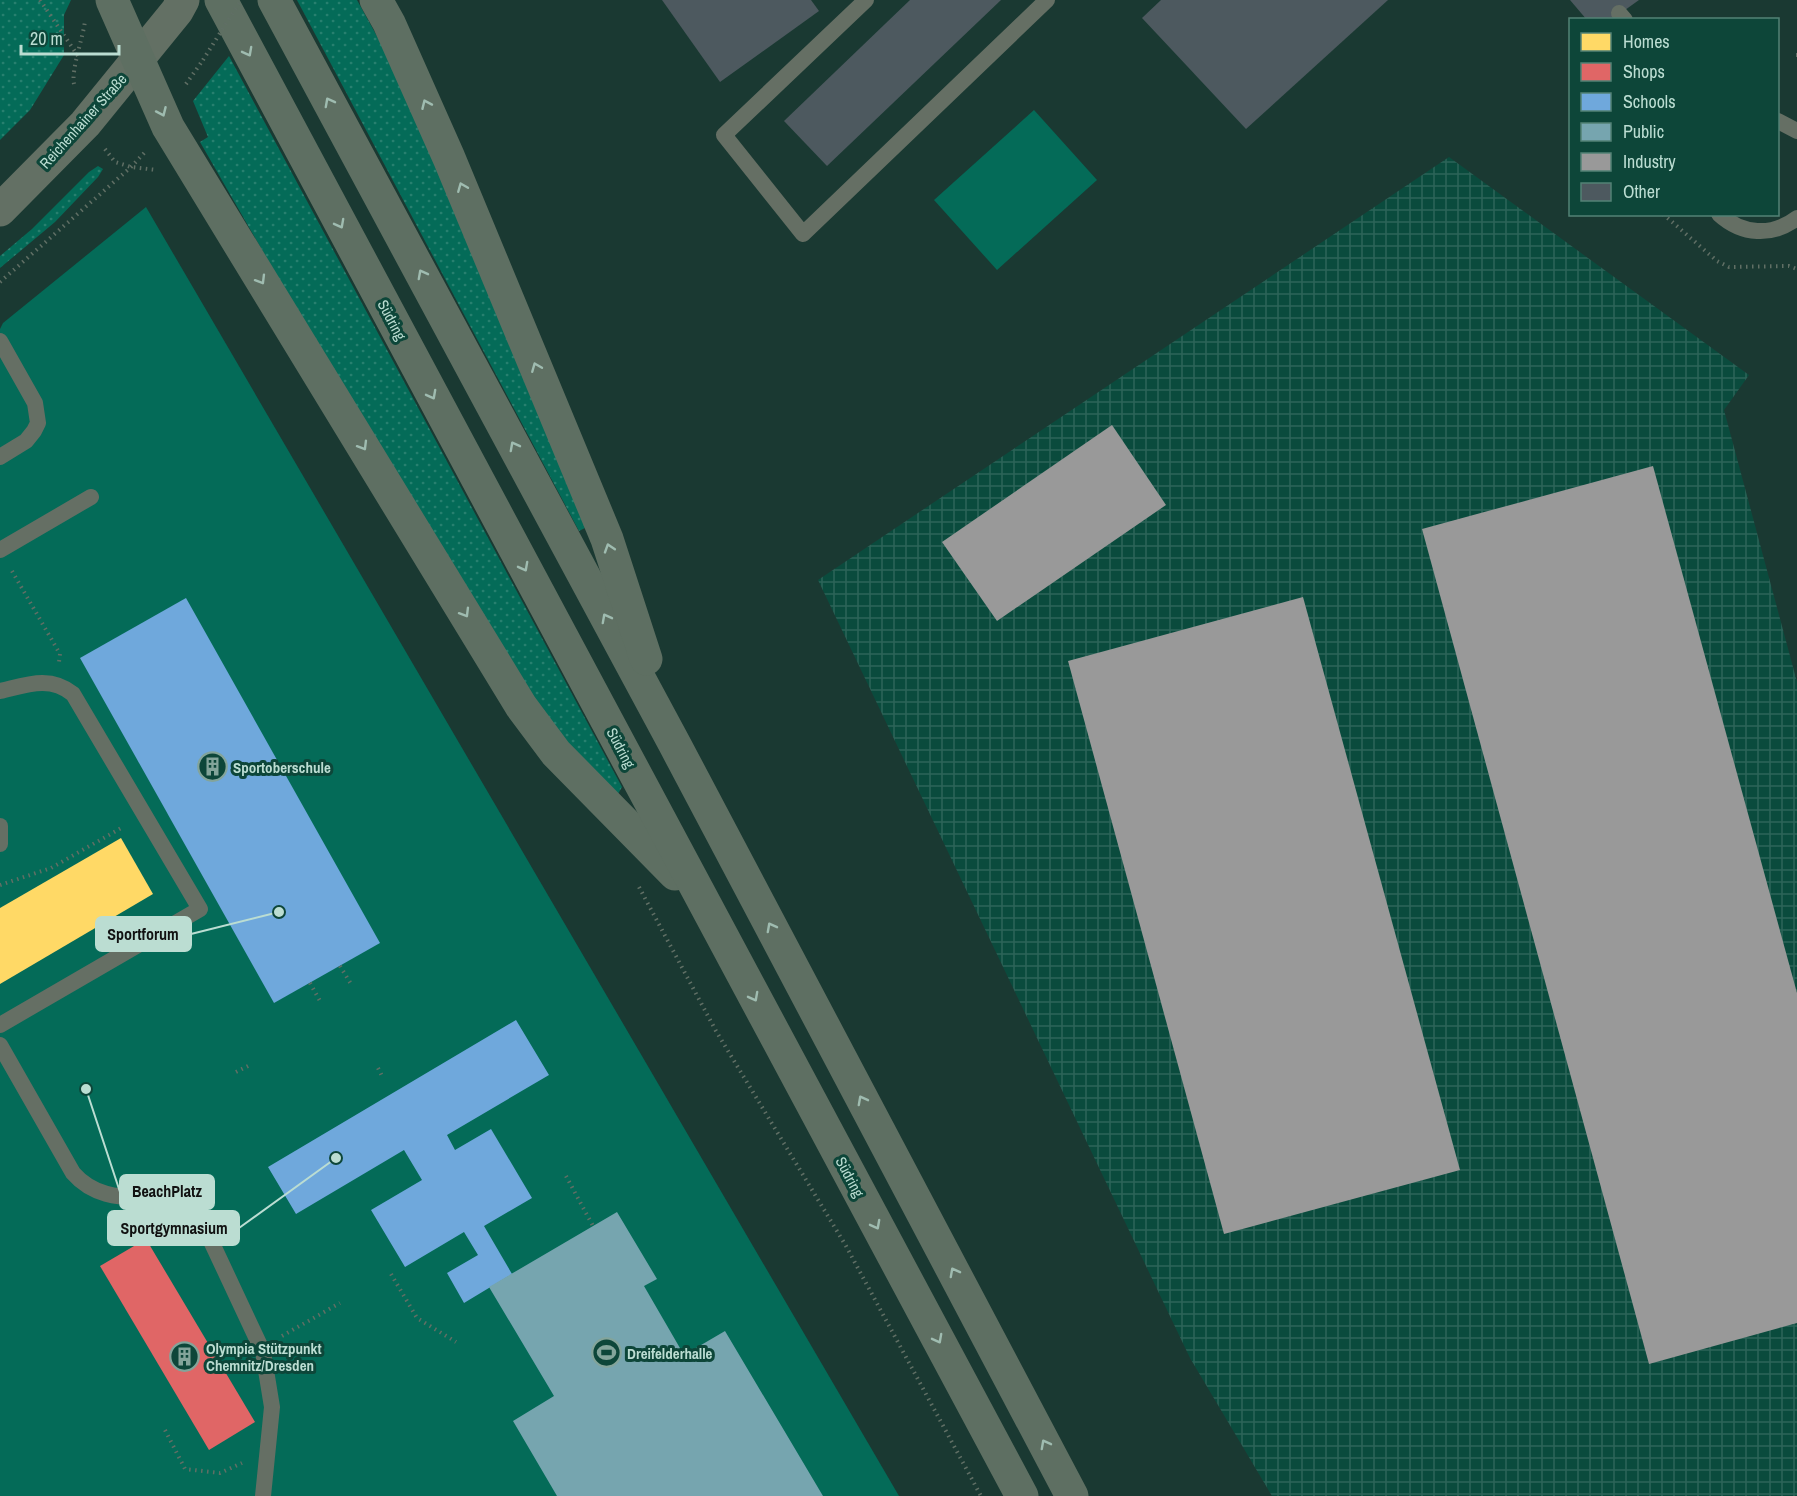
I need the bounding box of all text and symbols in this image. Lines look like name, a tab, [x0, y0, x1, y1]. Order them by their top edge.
scale bar	[21, 18, 118, 56]
legend	[1569, 18, 1779, 216]
text: 20 m	[30, 26, 63, 51]
text: Homes	[1623, 29, 1670, 54]
one-way arrow	[241, 45, 252, 56]
text: Shops	[1623, 59, 1665, 84]
street label: Reichenhainer Straße	[35, 69, 131, 173]
text: Schools	[1623, 89, 1676, 114]
one-way arrow	[325, 98, 336, 109]
one-way arrow	[421, 100, 433, 111]
one-way arrow	[155, 106, 167, 117]
text: Public	[1623, 119, 1664, 144]
text: Industry	[1623, 149, 1676, 174]
text: Other	[1623, 179, 1660, 204]
one-way arrow	[457, 182, 469, 193]
one-way arrow	[333, 217, 344, 228]
one-way arrow	[418, 270, 429, 280]
one-way arrow	[254, 274, 266, 284]
street label: Südring	[373, 296, 411, 344]
one-way arrow	[531, 363, 543, 374]
one-way arrow	[425, 389, 436, 400]
one-way arrow	[356, 440, 368, 450]
one-way arrow	[510, 442, 521, 452]
one-way arrow	[604, 543, 617, 554]
one-way arrow	[517, 561, 528, 572]
one-way arrow	[457, 607, 469, 617]
one-way arrow	[602, 613, 613, 624]
street label: Südring	[602, 724, 640, 772]
building icon: Sportoberschule	[196, 751, 228, 783]
place label: Sportoberschule	[233, 757, 331, 778]
callout: Sportforum	[96, 917, 191, 951]
text: Sportforum	[107, 923, 179, 945]
one-way arrow	[767, 923, 778, 934]
one-way arrow	[747, 991, 758, 1002]
one-way arrow	[858, 1095, 869, 1106]
street label: Südring	[831, 1153, 869, 1201]
callout: BeachPlatz	[120, 1175, 214, 1209]
text: BeachPlatz	[132, 1180, 202, 1202]
callout: Sportgymnasium	[108, 1211, 239, 1245]
text: Sportgymnasium	[120, 1217, 228, 1239]
one-way arrow	[869, 1219, 880, 1229]
one-way arrow	[950, 1268, 961, 1278]
one-way arrow	[931, 1333, 942, 1343]
sports icon: Dreifelderhalle	[590, 1337, 622, 1369]
place label: Olympia Stützpunkt Chemnitz/Dresden	[206, 1338, 322, 1376]
building icon: Olympia Stützpunkt Chemnitz/Dresden	[169, 1341, 201, 1373]
place label: Dreifelderhalle	[627, 1343, 713, 1364]
one-way arrow	[1041, 1440, 1052, 1451]

